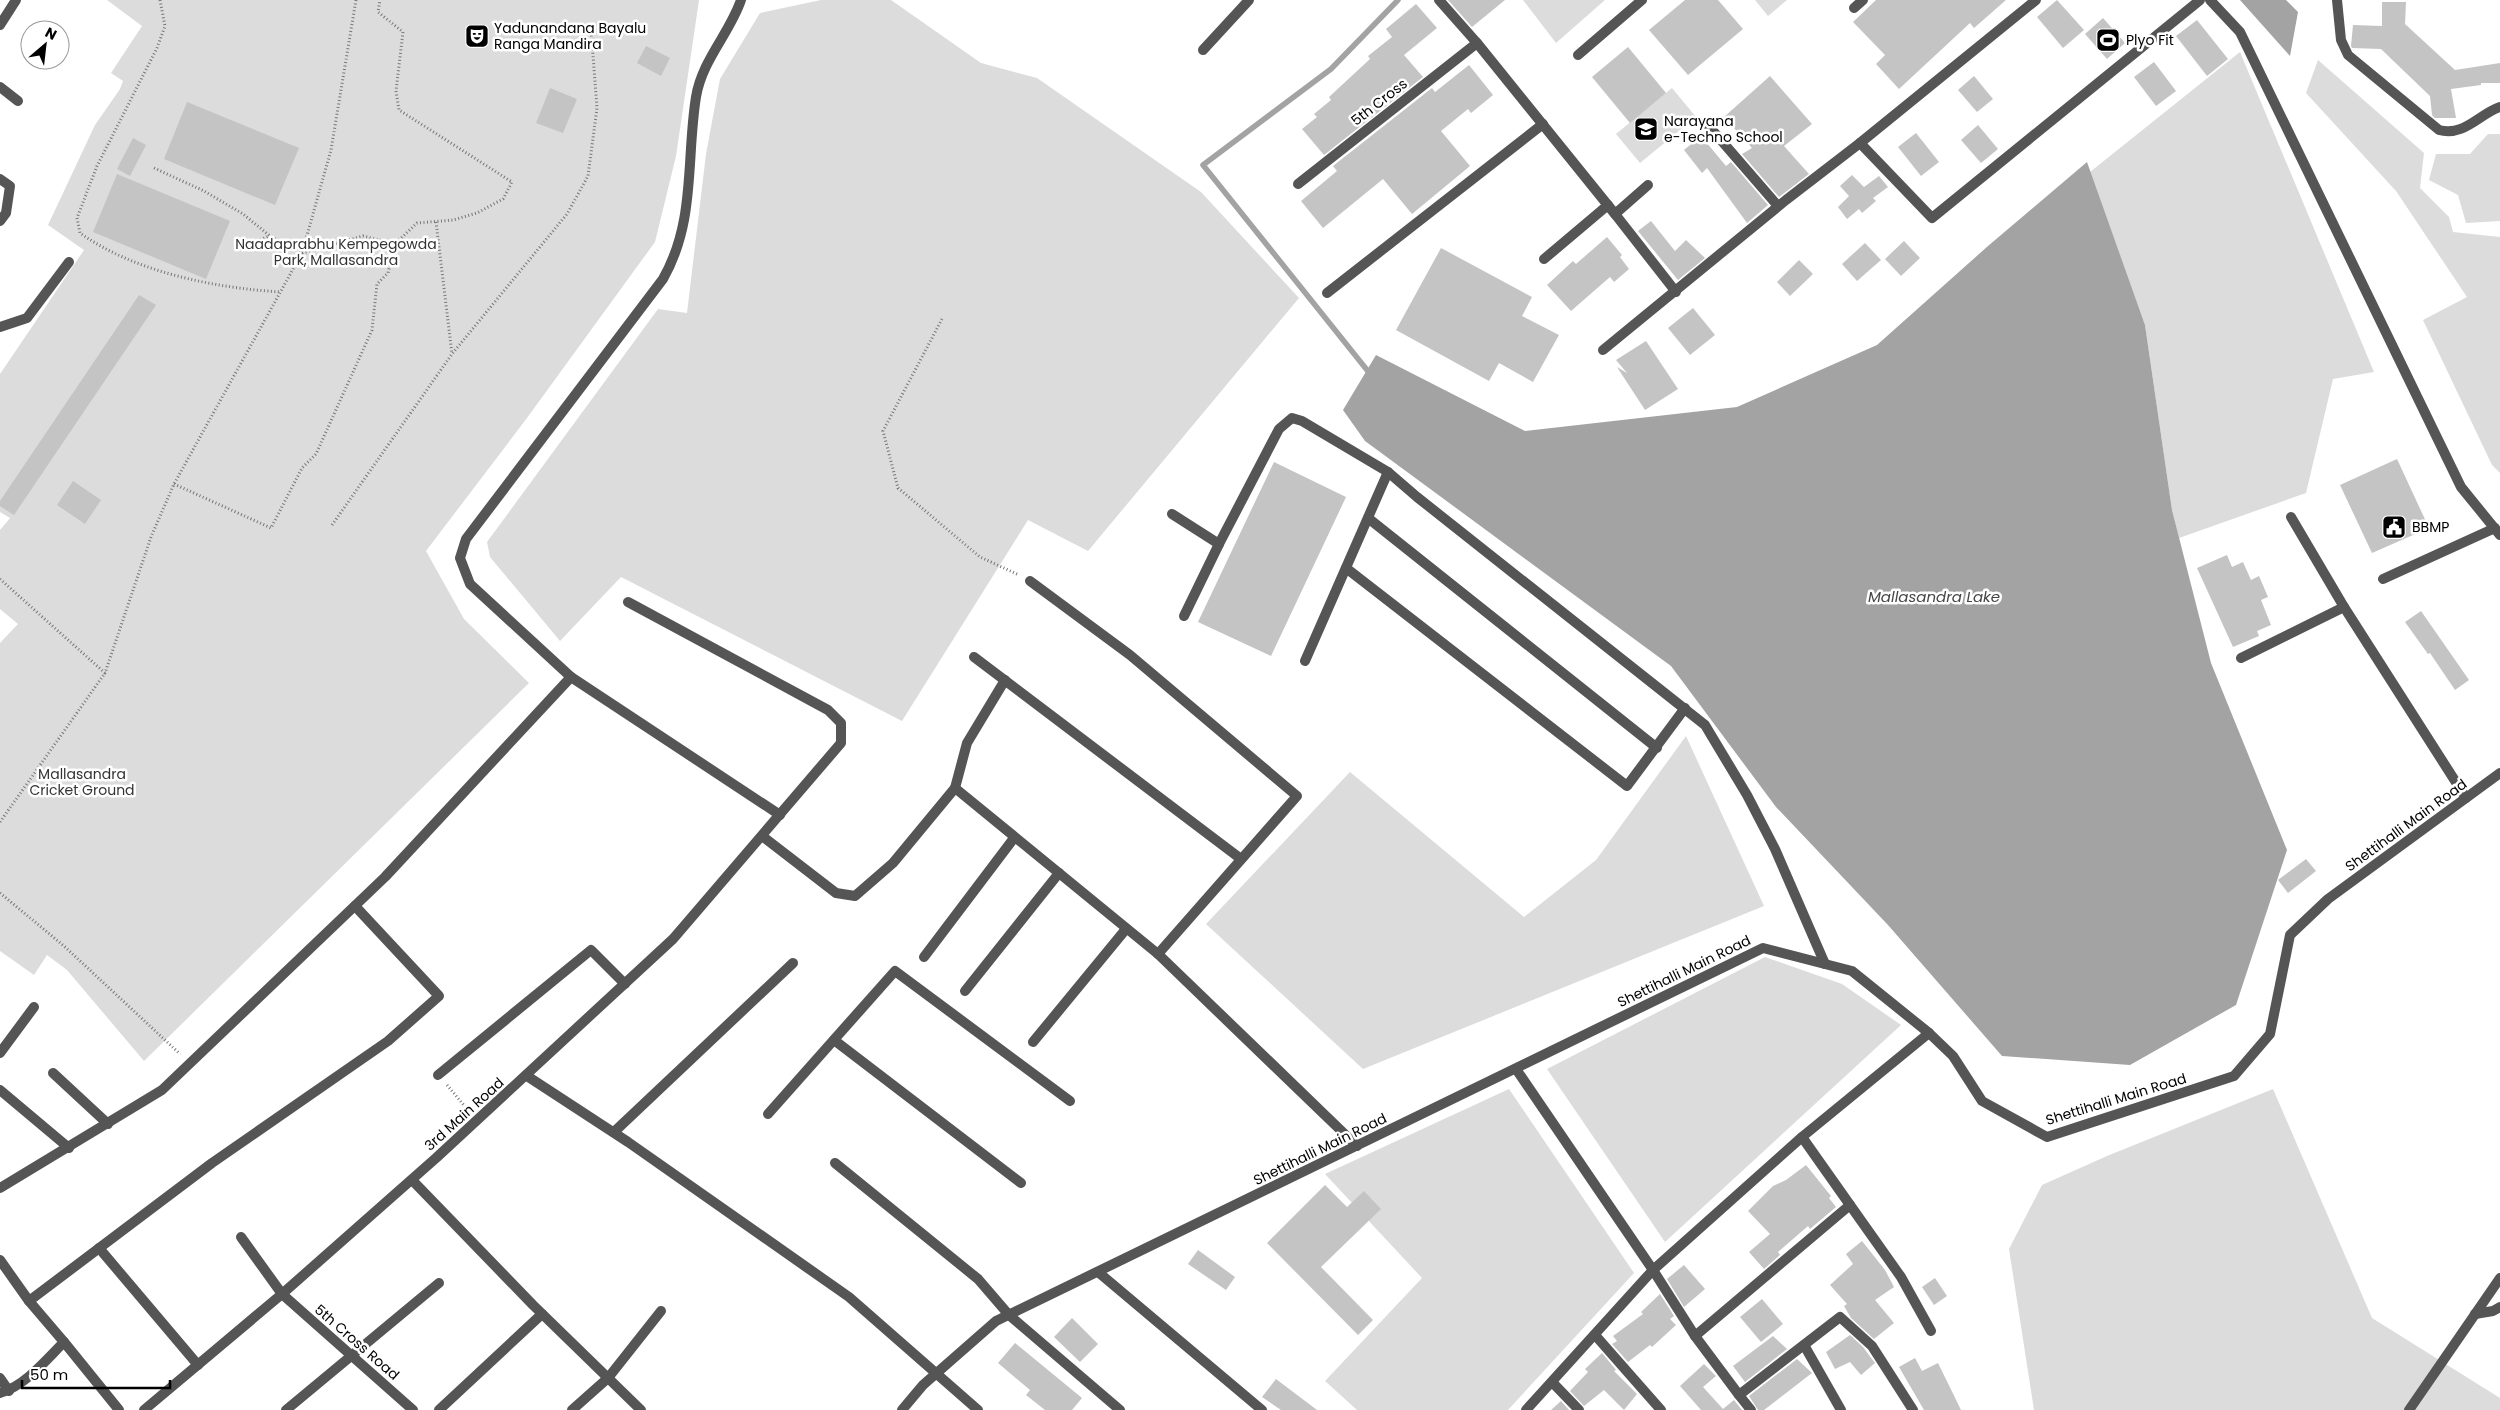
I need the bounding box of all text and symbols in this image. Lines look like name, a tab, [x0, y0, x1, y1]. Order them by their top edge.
place label: Yadunandana Bayalu Ranga Mandira	[494, 18, 646, 54]
north arrow	[20, 20, 70, 70]
text: N	[42, 22, 60, 45]
theatre icon: Yadunandana Bayalu Ranga Mandira	[464, 23, 490, 49]
sports icon: Plyo Fit	[2095, 27, 2121, 53]
place label: Plyo Fit	[2126, 30, 2174, 50]
street label: 5th Cross	[1347, 74, 1411, 130]
place label: Narayana e-Techno School	[1664, 111, 1783, 147]
school or university icon: Narayana e-Techno School	[1633, 116, 1659, 142]
park label: Naadaprabhu Kempegowda Park, Mallasandra	[235, 234, 437, 270]
public building icon: BBMP	[2381, 514, 2407, 540]
place label: BBMP	[2412, 517, 2449, 537]
water label: Mallasandra Lake	[1868, 586, 2000, 607]
park label: Mallasandra Cricket Ground	[29, 764, 135, 800]
street label: Shettihalli Main Road	[2341, 774, 2471, 876]
street label: Shettihalli Main Road	[1614, 930, 1754, 1012]
street label: Shettihalli Main Road	[2043, 1068, 2189, 1130]
street label: 3rd Main Road	[420, 1073, 508, 1155]
street label: Shettihalli Main Road	[1250, 1108, 1390, 1190]
street label: 5th Cross Road	[310, 1300, 404, 1384]
scale bar	[22, 1358, 170, 1390]
text: 50 m	[30, 1364, 68, 1385]

